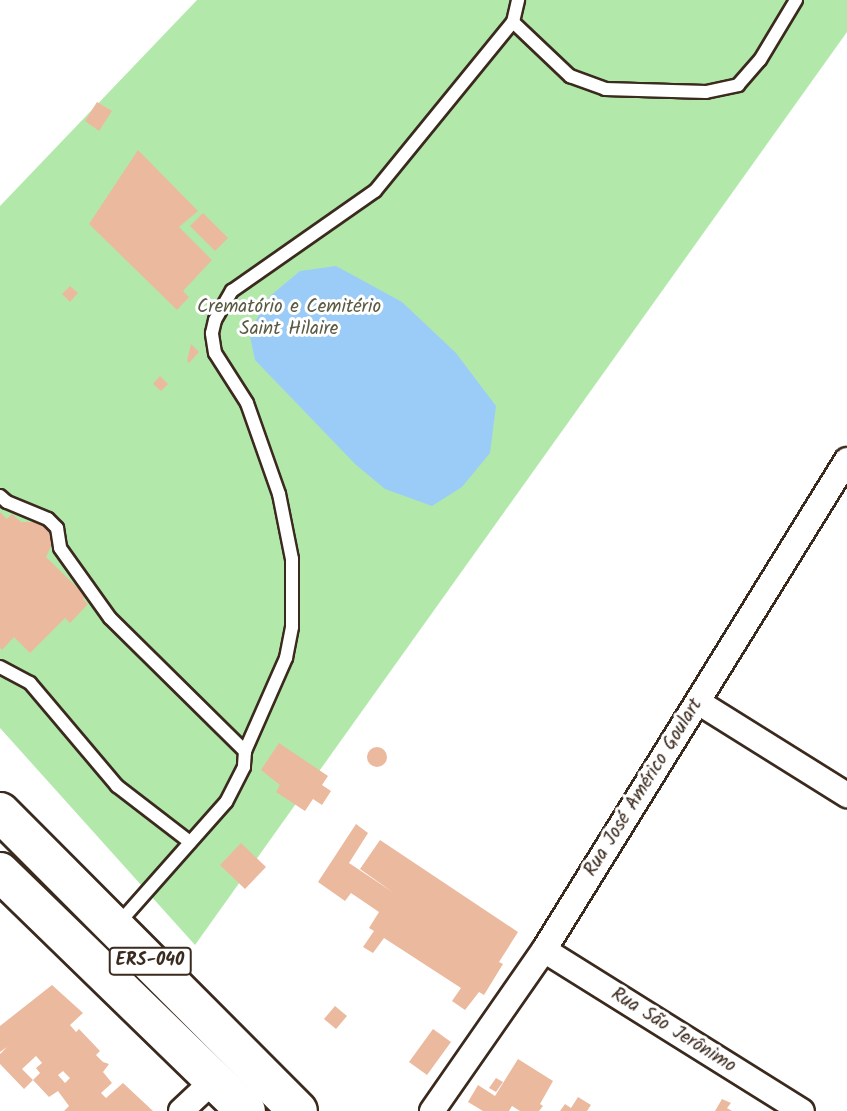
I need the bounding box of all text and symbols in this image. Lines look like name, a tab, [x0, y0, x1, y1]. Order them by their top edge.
park label: Crematório e Cemitério Saint Hilaire	[197, 297, 381, 341]
street label: Rua José Américo Goulart	[580, 695, 708, 881]
road number: ERS-040	[108, 946, 192, 976]
street label: Rua São Jerônimo	[606, 984, 740, 1078]

